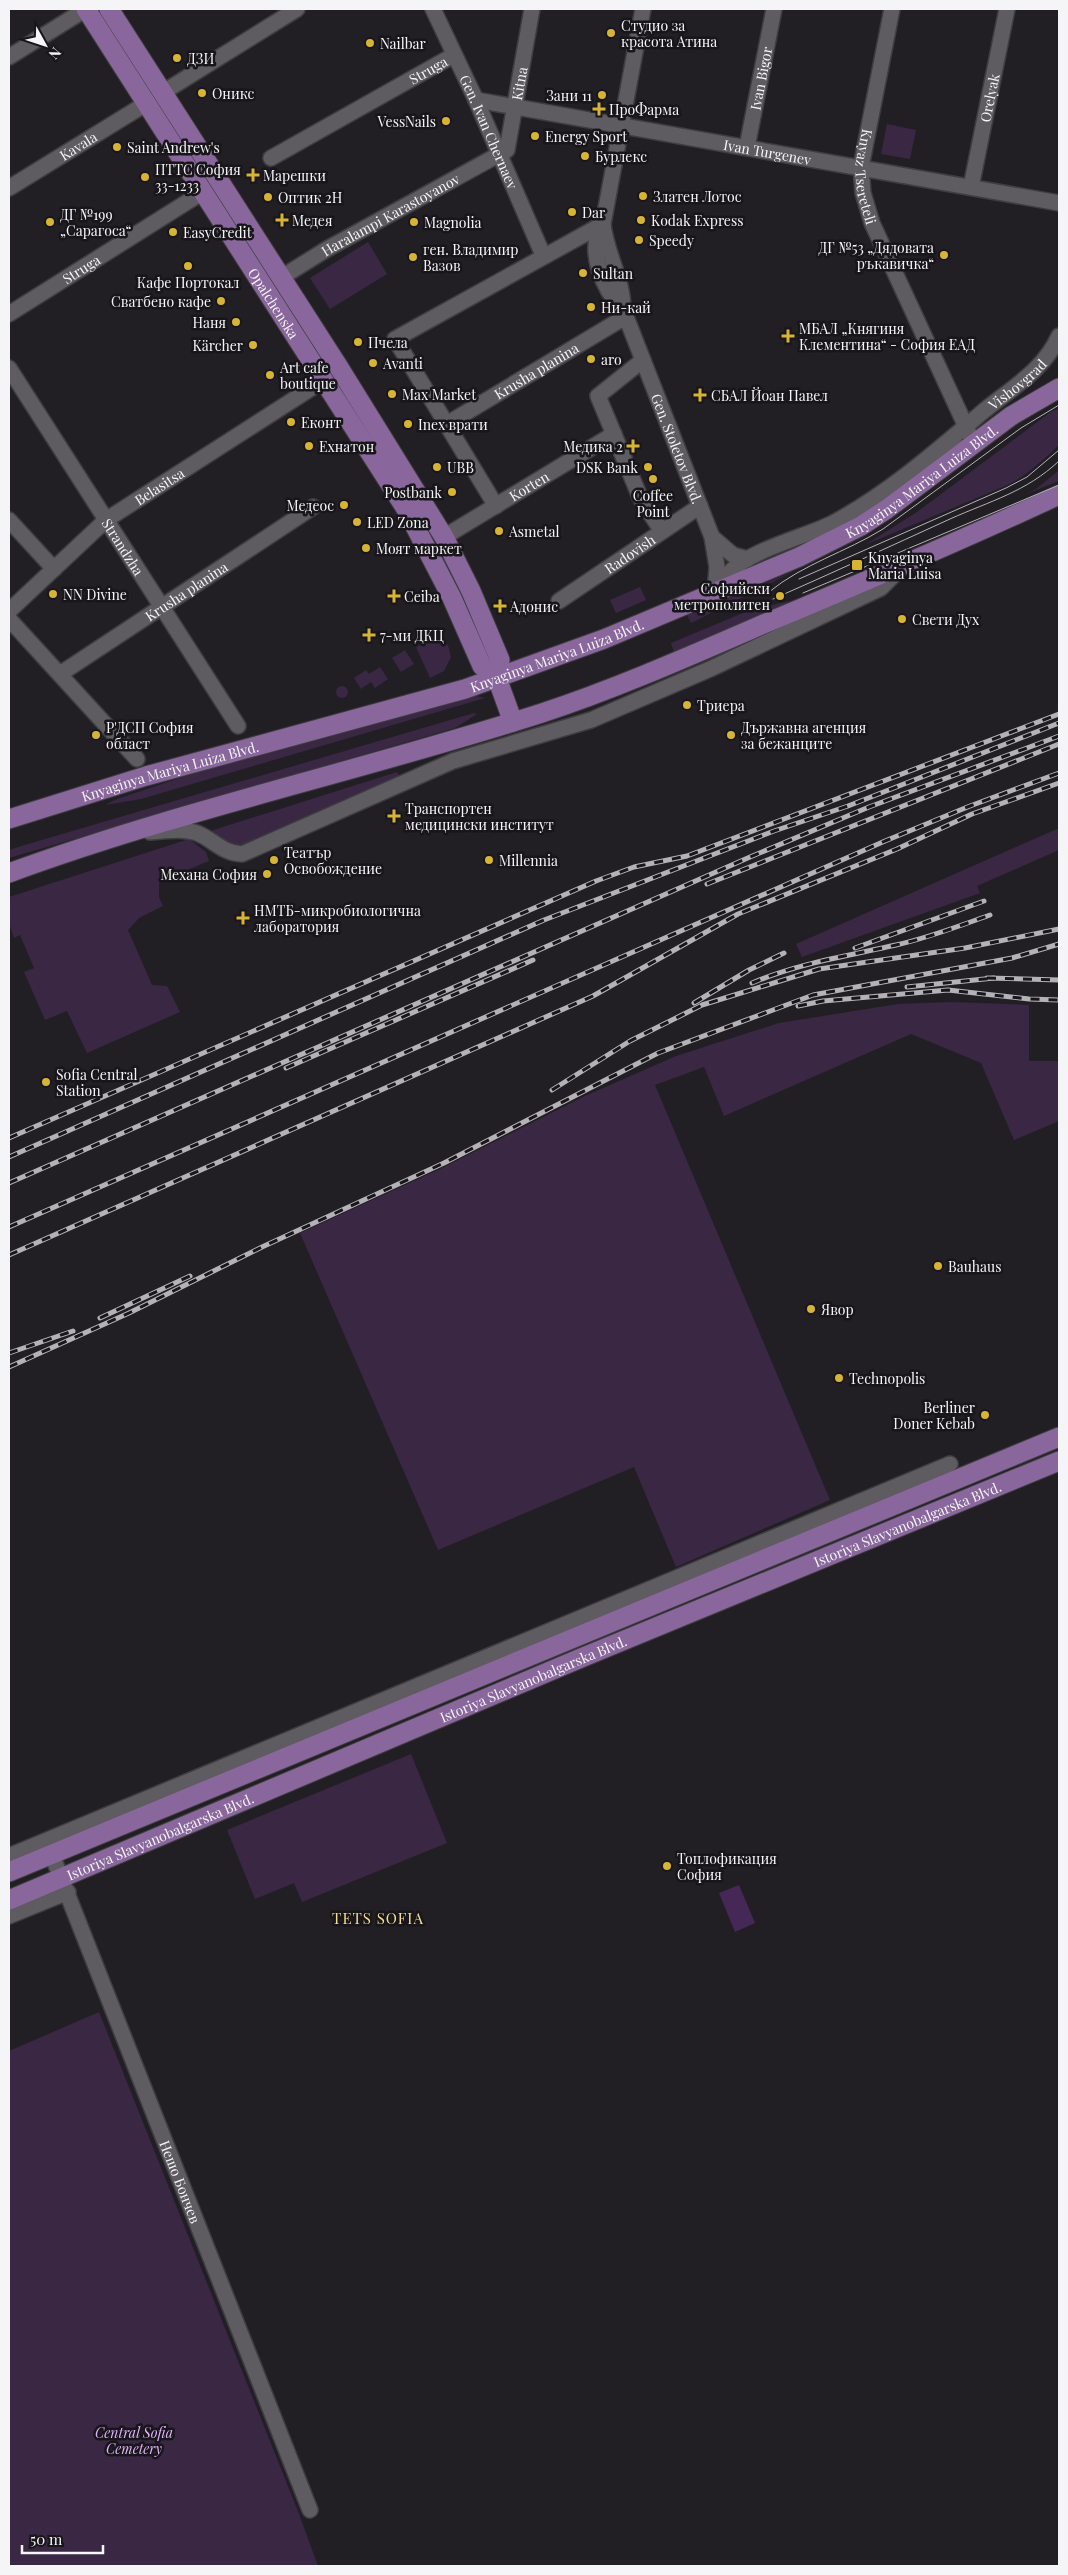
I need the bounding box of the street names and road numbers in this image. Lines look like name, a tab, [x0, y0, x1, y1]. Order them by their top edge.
street label: Ivan Bigor	[745, 44, 776, 112]
street label: Struga	[405, 51, 450, 88]
street label: Kitna	[507, 65, 531, 102]
street label: Gen. Ivan Chernaev	[456, 71, 523, 192]
street label: Orelyak	[975, 72, 1003, 124]
street label: Kavala	[56, 127, 100, 164]
street label: Knyaz Tsereteli	[852, 128, 881, 226]
street label: Ivan Turgenev	[722, 134, 813, 169]
street label: Haralampi Karastoyanov	[317, 169, 463, 260]
street label: Struga	[58, 250, 103, 288]
street label: Opalchenska	[244, 264, 304, 342]
street label: Krusha planina	[490, 338, 582, 403]
street label: Vishovgrad	[983, 354, 1050, 414]
street label: Gen. Stoletov Blvd.	[647, 391, 708, 506]
street label: Knyaginya Mariya Luiza Blvd.	[842, 420, 1001, 542]
street label: Belasitsa	[131, 463, 187, 509]
street label: Korten	[505, 466, 553, 505]
street label: Strandzha	[98, 514, 149, 579]
street label: Radovish	[600, 529, 659, 577]
street label: Krusha planina	[141, 557, 231, 625]
street label: Knyaginya Mariya Luiza Blvd.	[467, 614, 646, 696]
street label: Knyaginya Mariya Luiza Blvd.	[79, 736, 261, 805]
street label: Istoriya Slavyanobalgarska Blvd.	[811, 1476, 1004, 1571]
street label: Istoriya Slavyanobalgarska Blvd.	[437, 1631, 629, 1726]
street label: Istoriya Slavyanobalgarska Blvd.	[64, 1788, 256, 1884]
street label: Нешо Бончев	[156, 2137, 206, 2226]

